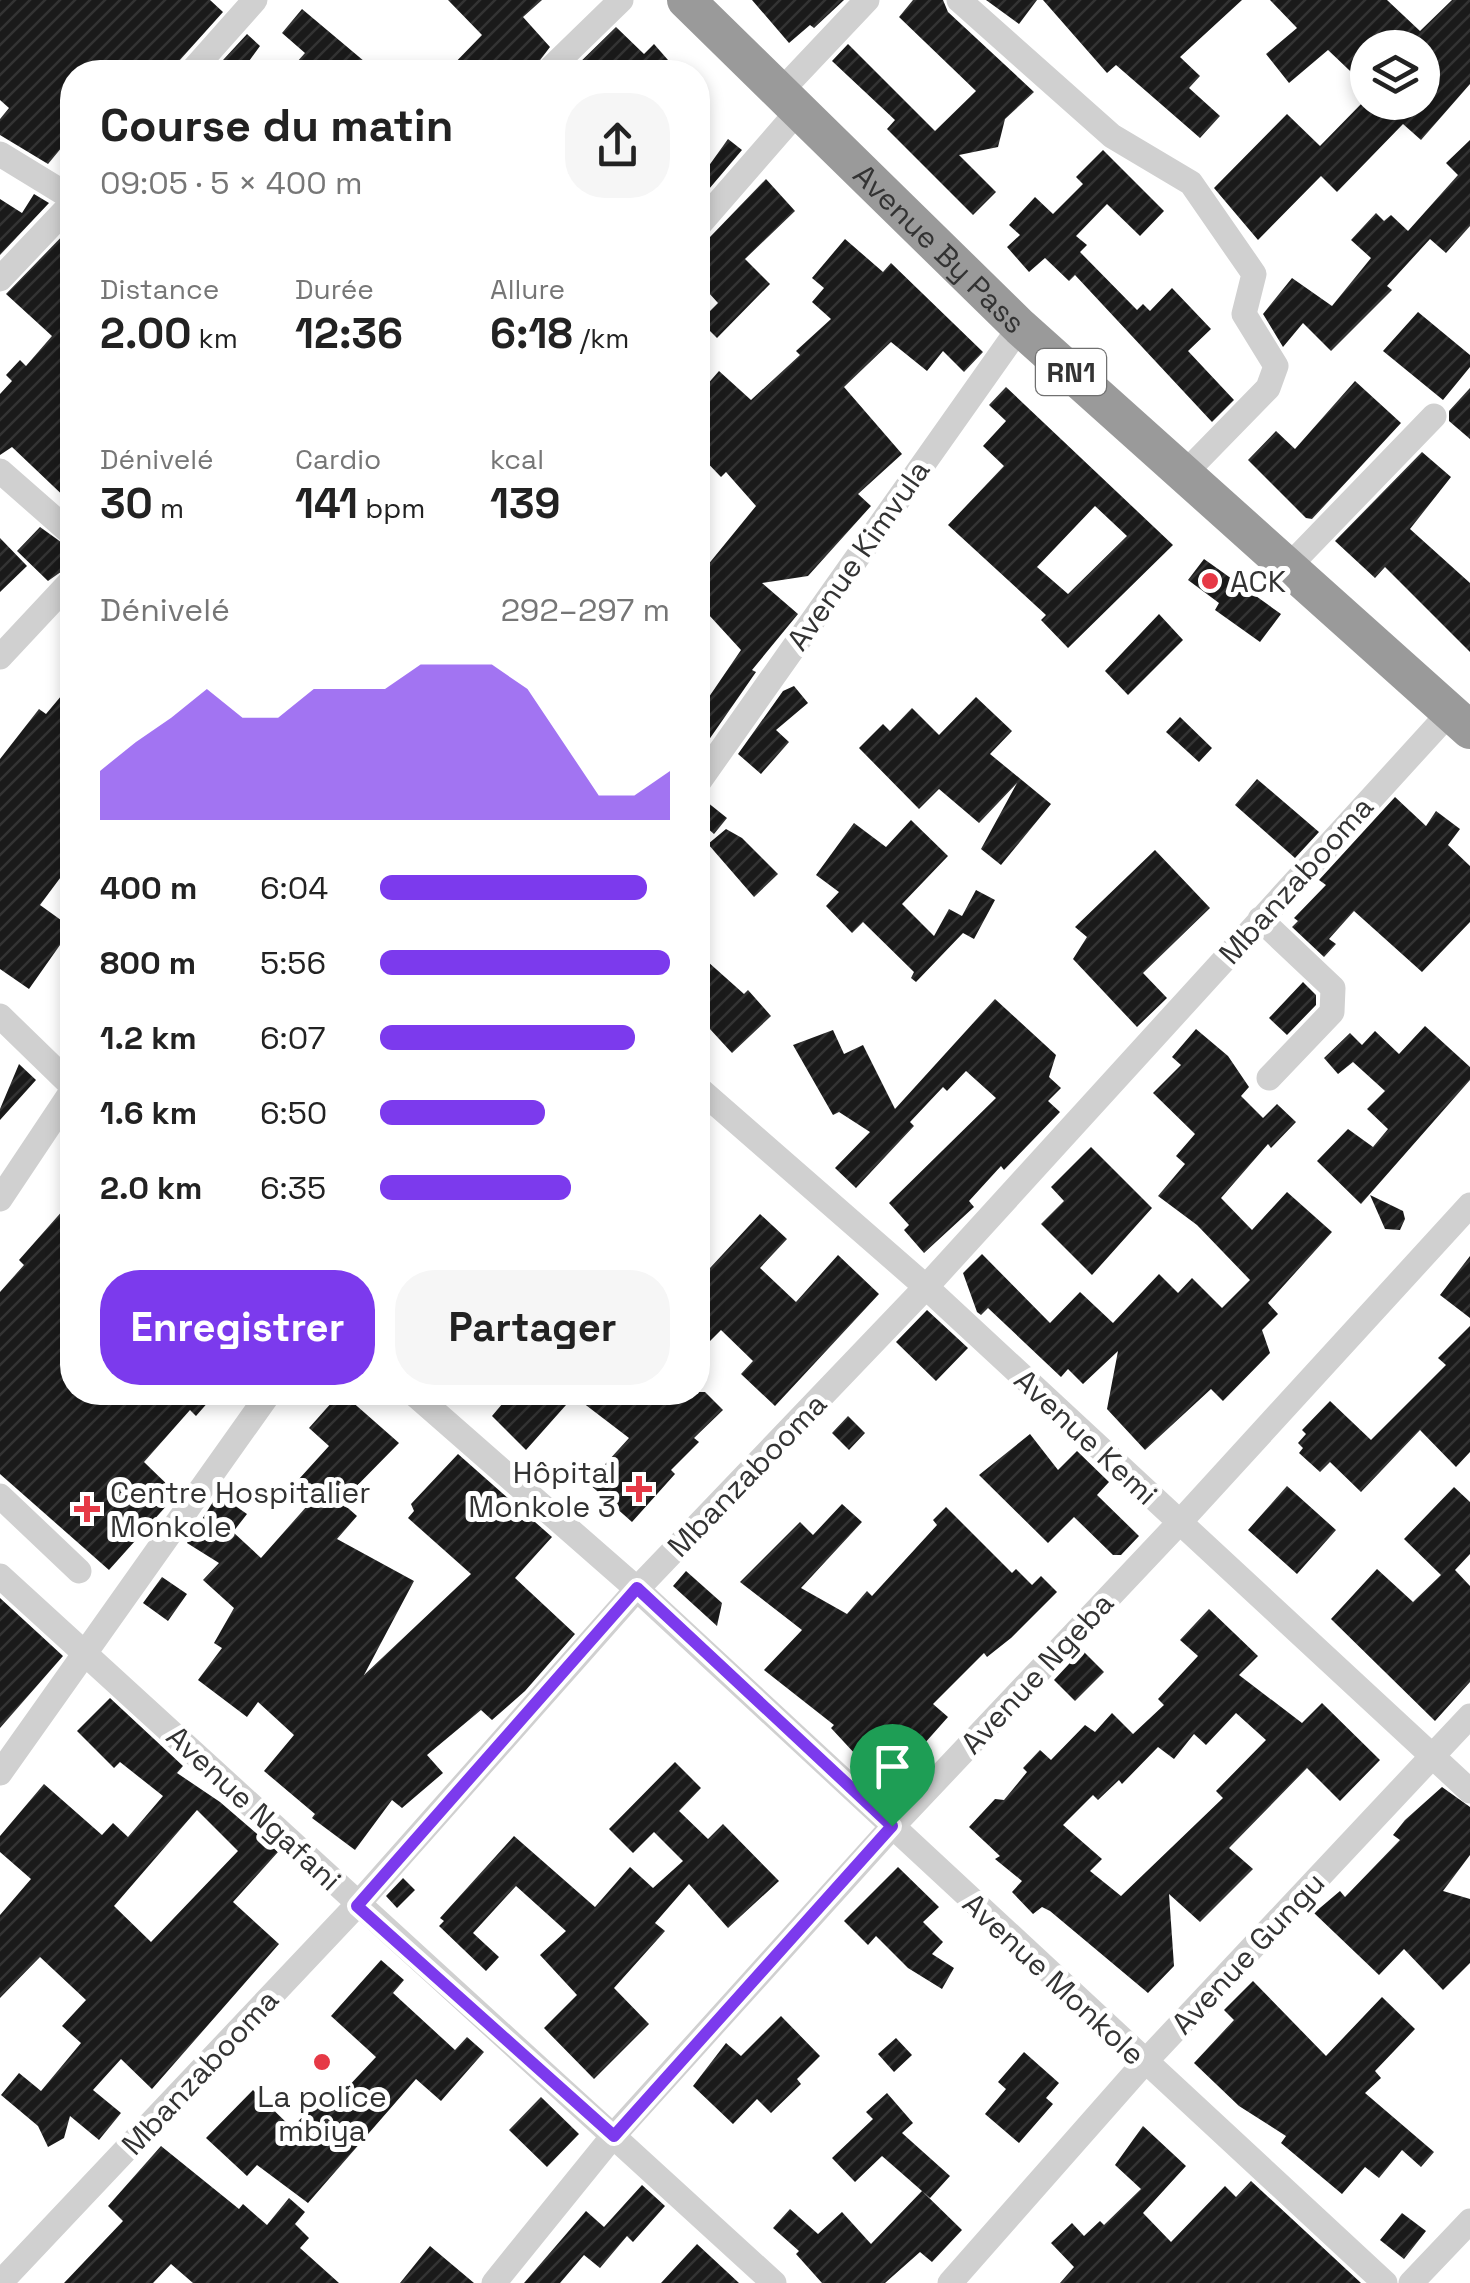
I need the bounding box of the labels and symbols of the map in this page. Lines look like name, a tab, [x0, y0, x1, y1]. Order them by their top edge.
street label: Avenue By Pass	[845, 155, 1034, 341]
road number: RN1	[1036, 349, 1106, 395]
street label: Avenue Kimvula	[778, 452, 938, 658]
place label: ACK	[1230, 562, 1286, 601]
marker: ACK	[1199, 570, 1221, 592]
street label: Mbanzabooma	[1210, 788, 1382, 972]
street label: Avenue Kemi	[1006, 1361, 1166, 1513]
street label: Mbanzabooma	[659, 1385, 835, 1565]
place label: Hôpital Monkole 3	[468, 1453, 616, 1526]
place label: Centre Hospitalier Monkole	[110, 1473, 370, 1546]
marker: Hôpital Monkole 3	[626, 1476, 652, 1502]
marker: Centre Hospitalier Monkole	[74, 1496, 100, 1522]
street label: Avenue Ngeba	[952, 1584, 1122, 1762]
street label: Avenue Ngafani	[158, 1717, 350, 1899]
pin	[850, 1724, 935, 1827]
street label: Avenue Gungu	[1163, 1864, 1333, 2042]
street label: Avenue Monkole	[955, 1884, 1153, 2074]
street label: Mbanzabooma	[113, 1981, 287, 2163]
marker: La police mbiya	[311, 2051, 333, 2073]
place label: La police mbiya	[257, 2077, 387, 2150]

